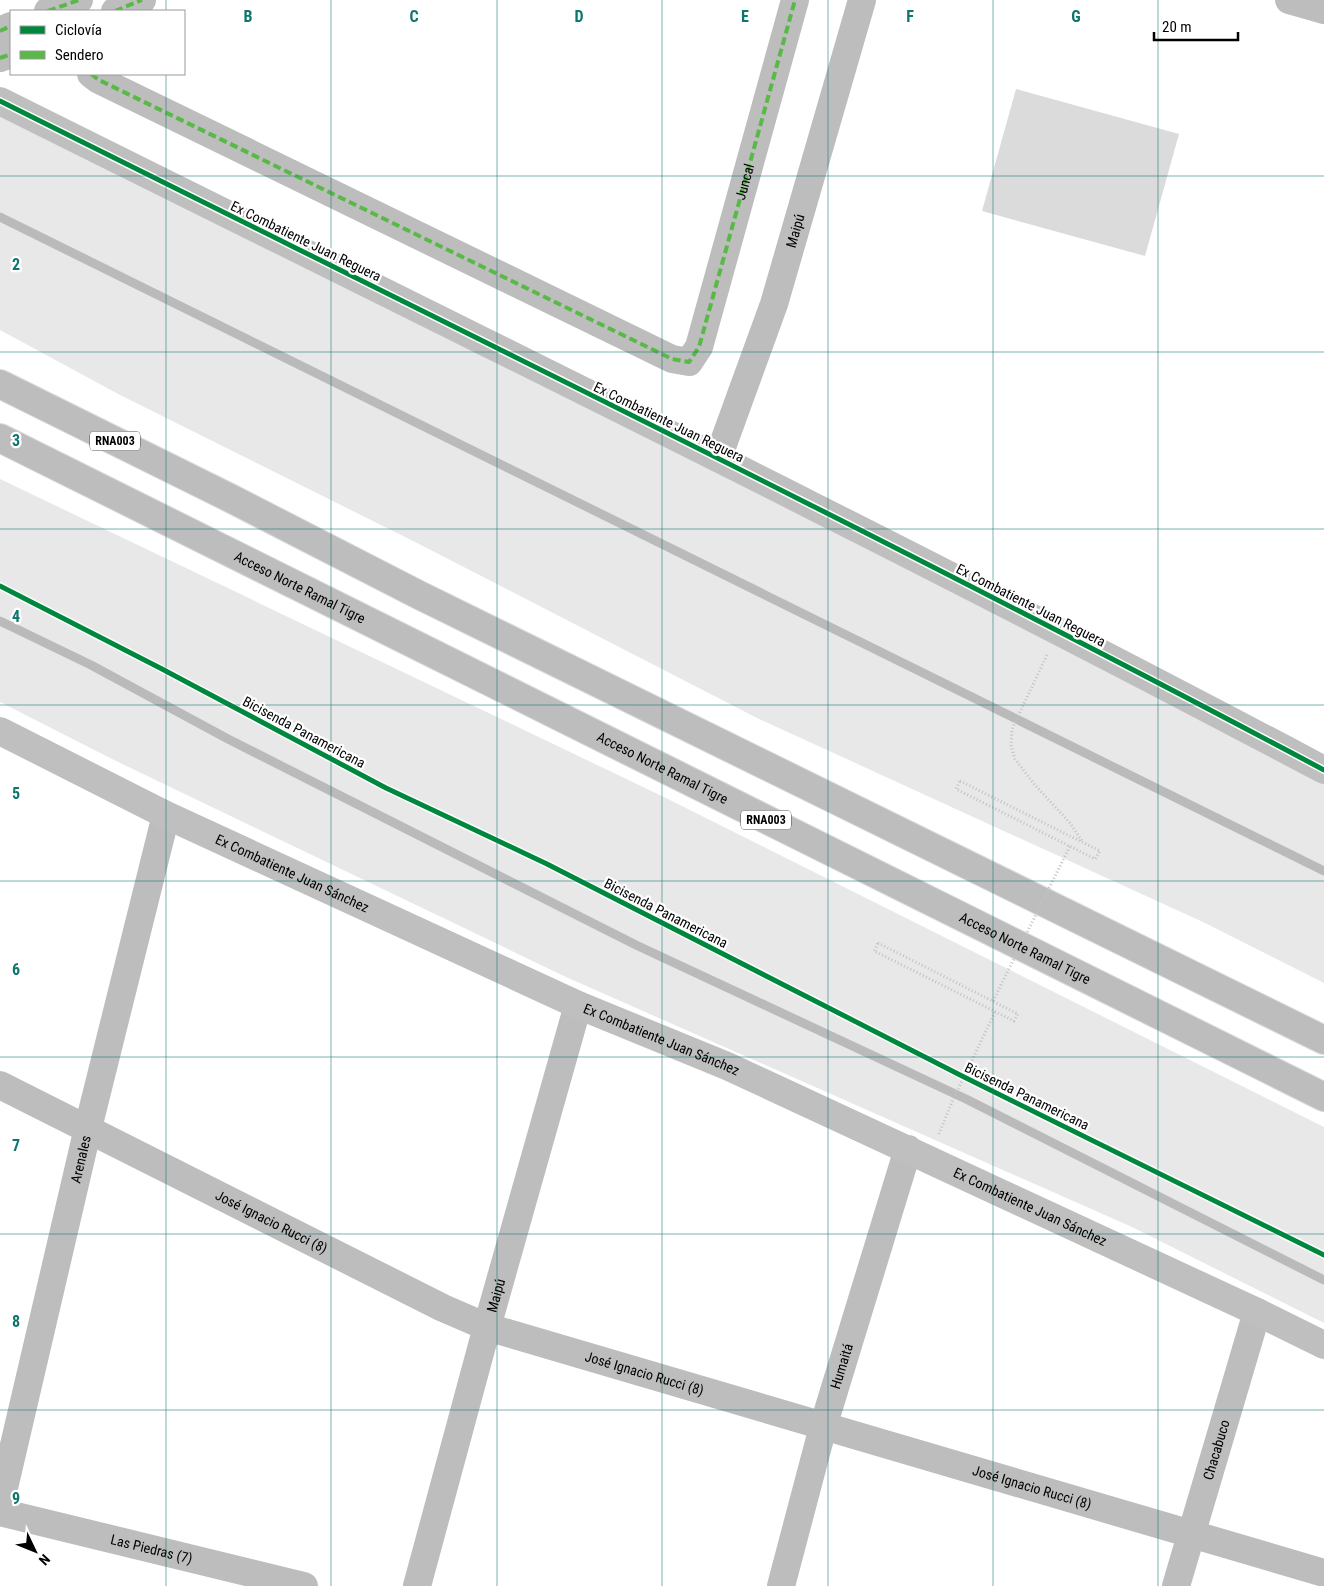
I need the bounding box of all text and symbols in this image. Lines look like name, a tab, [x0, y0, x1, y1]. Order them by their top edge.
text: B	[244, 7, 253, 26]
text: C	[409, 7, 419, 26]
text: D	[574, 7, 584, 26]
text: E	[741, 7, 749, 26]
text: F	[906, 7, 914, 26]
text: G	[1071, 7, 1081, 26]
legend	[10, 10, 185, 75]
scale bar	[1154, 10, 1238, 42]
text: 20 m	[1162, 18, 1192, 36]
text: Ciclovía	[55, 21, 102, 39]
text: Sendero	[55, 46, 104, 64]
street label: Juncal	[732, 162, 757, 202]
street label: Ex Combatiente Juan Reguera	[228, 198, 384, 284]
street label: Maipú	[783, 212, 808, 250]
text: 2	[12, 255, 20, 274]
street label: Ex Combatiente Juan Reguera	[591, 379, 747, 465]
text: 3	[12, 431, 20, 450]
road number: RNA003	[90, 432, 140, 451]
street label: Acceso Norte Ramal Tigre	[232, 548, 368, 627]
street label: Ex Combatiente Juan Reguera	[954, 560, 1108, 650]
text: 4	[12, 607, 20, 626]
street label: Bicisenda Panamericana	[240, 693, 368, 771]
street label: Acceso Norte Ramal Tigre	[594, 728, 731, 807]
text: 5	[12, 784, 20, 803]
road number: RNA003	[741, 810, 791, 830]
street label: Ex Combatiente Juan Sánchez	[213, 831, 371, 915]
street label: Bicisenda Panamericana	[602, 875, 730, 951]
street label: Acceso Norte Ramal Tigre	[957, 909, 1094, 988]
text: 6	[12, 960, 20, 979]
street label: Ex Combatiente Juan Sánchez	[581, 1000, 742, 1079]
street label: Bicisenda Panamericana	[962, 1059, 1092, 1133]
street label: Arenales	[67, 1134, 94, 1185]
text: 7	[12, 1136, 20, 1155]
street label: Ex Combatiente Juan Sánchez	[951, 1164, 1109, 1249]
street label: José Ignacio Rucci (8)	[213, 1187, 330, 1257]
street label: Maipú	[484, 1277, 508, 1314]
text: 8	[12, 1312, 20, 1331]
street label: Humaitá	[827, 1342, 856, 1391]
street label: José Ignacio Rucci (8)	[583, 1348, 706, 1399]
street label: Chacabuco	[1200, 1418, 1233, 1482]
street label: José Ignacio Rucci (8)	[971, 1462, 1093, 1513]
text: 9	[12, 1489, 20, 1508]
north arrow	[10, 1526, 60, 1576]
street label: Las Piedras (7)	[109, 1531, 194, 1568]
text: N	[36, 1551, 53, 1568]

